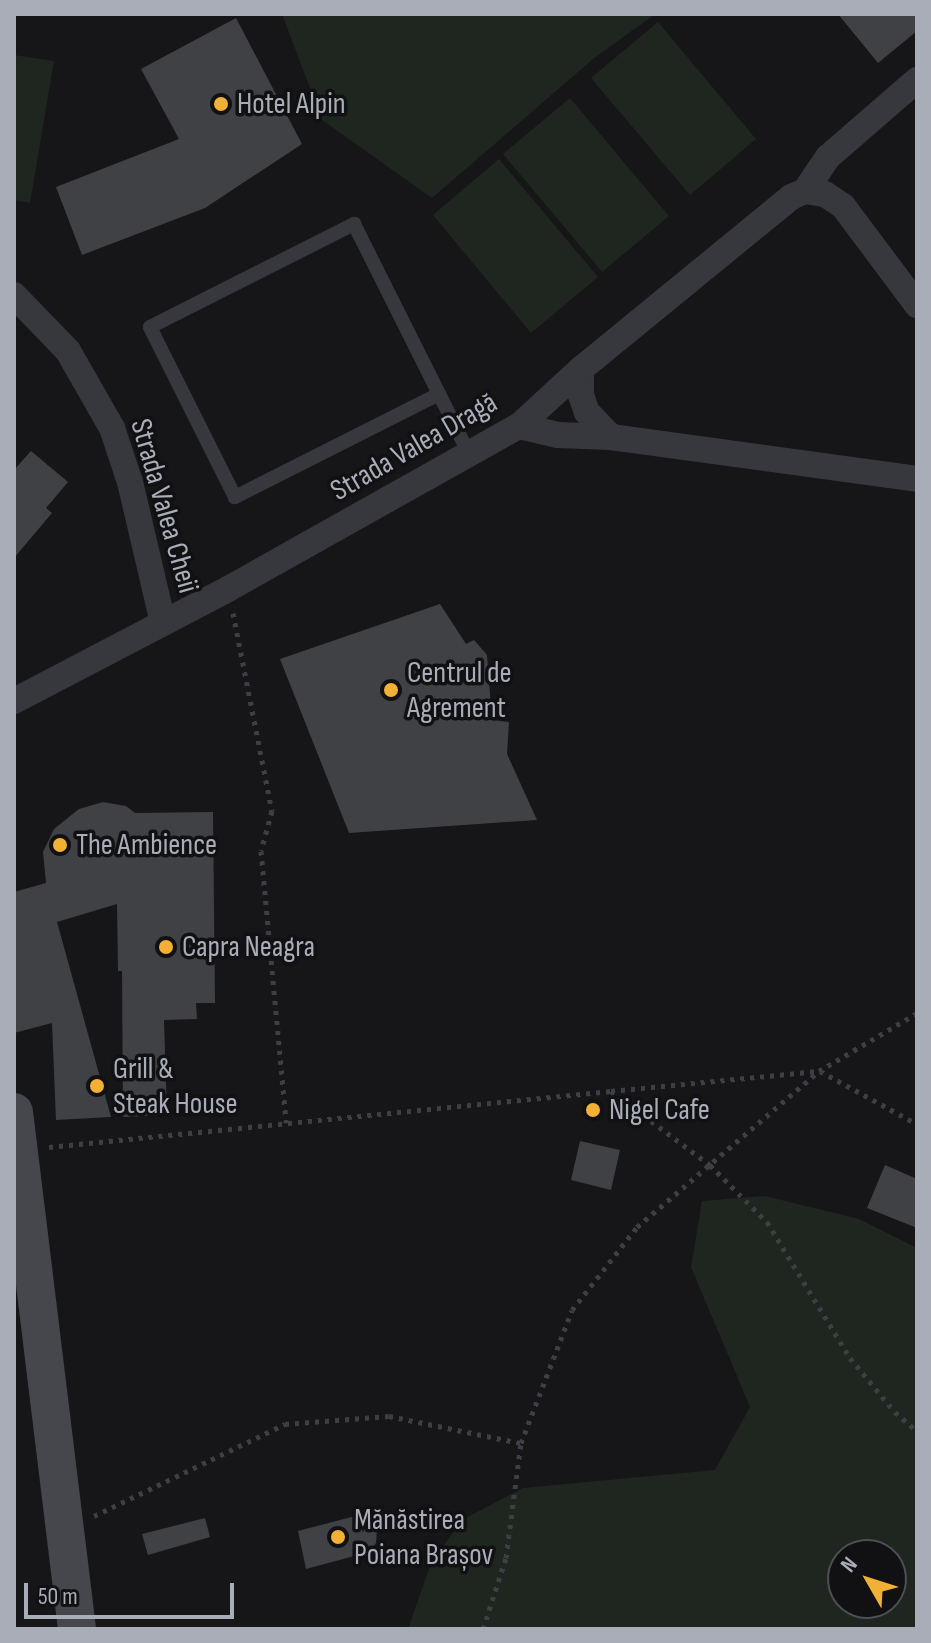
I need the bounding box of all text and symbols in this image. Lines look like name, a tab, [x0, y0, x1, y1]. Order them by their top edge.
place label: Hotel Alpin	[237, 86, 346, 122]
marker: Hotel Alpin	[212, 95, 230, 113]
street label: Strada Valea Dragă	[324, 385, 504, 509]
street label: Strada Valea Cheii	[122, 415, 206, 597]
place label: Centrul de Agrement	[407, 655, 512, 726]
marker: Centrul de Agrement	[382, 681, 400, 699]
place label: The Ambience	[76, 827, 217, 863]
marker: The Ambience	[51, 836, 69, 854]
place label: Capra Neagra	[182, 929, 315, 965]
marker: Capra Neagra	[157, 938, 175, 956]
place label: Grill & Steak House	[113, 1051, 238, 1122]
marker: Grill & Steak House	[88, 1077, 106, 1095]
place label: Nigel Cafe	[609, 1092, 710, 1128]
marker: Nigel Cafe	[584, 1101, 602, 1119]
place label: Mănăstirea Poiana Brașov	[354, 1502, 493, 1572]
marker: Mănăstirea Poiana Brașov	[329, 1528, 347, 1546]
north arrow	[827, 1539, 907, 1619]
text: N	[835, 1552, 864, 1578]
scale bar	[28, 1567, 238, 1617]
text: 50 m	[38, 1582, 78, 1611]

